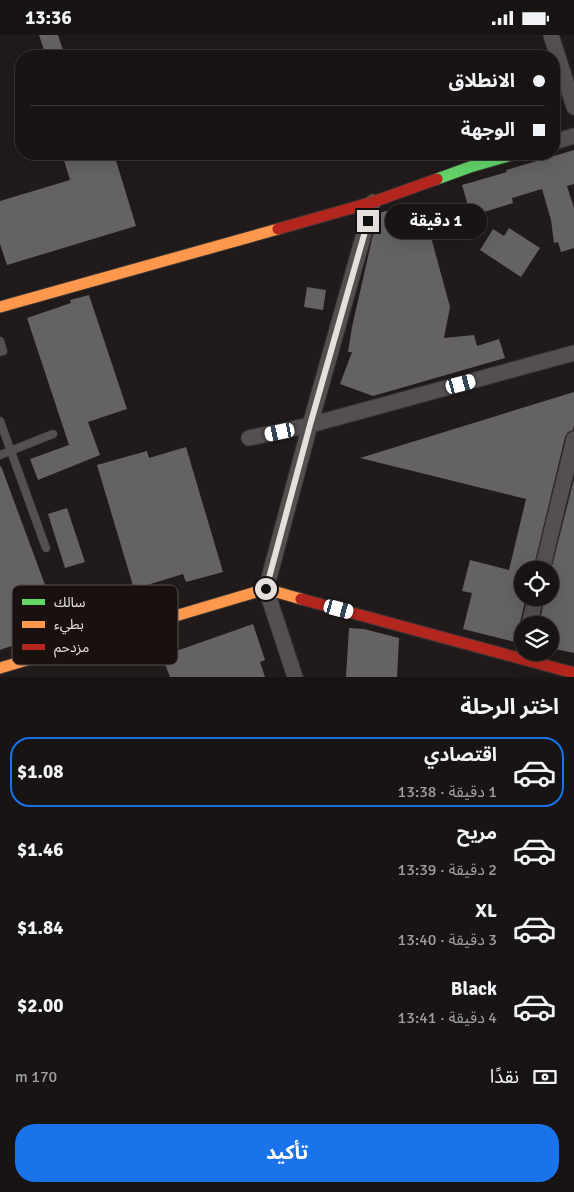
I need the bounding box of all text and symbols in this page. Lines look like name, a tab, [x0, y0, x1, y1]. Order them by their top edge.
text: 13:36	[25, 6, 72, 30]
text: الانطلاق	[449, 69, 515, 93]
text: الوجهة	[461, 118, 515, 142]
callout: 1 دقيقة	[386, 203, 488, 239]
route end	[357, 210, 379, 232]
text: 1 دقيقة	[410, 211, 462, 231]
car	[444, 373, 477, 395]
car	[263, 422, 296, 442]
map controls	[514, 561, 559, 661]
button: locate	[514, 561, 559, 606]
route start	[255, 578, 277, 600]
legend	[12, 585, 178, 665]
text: سالك	[54, 594, 86, 611]
car	[322, 598, 355, 620]
text: بطيء	[54, 616, 84, 635]
button: layers	[514, 616, 559, 661]
text: مزدحم	[54, 639, 89, 658]
text: اختر الرحلة	[460, 693, 559, 720]
text: اقتصادي	[424, 743, 497, 767]
icon: car	[512, 750, 557, 795]
text: $1.08	[17, 760, 63, 784]
text: 1 دقيقة · 13:38	[398, 782, 497, 802]
text: مريح	[457, 821, 497, 845]
icon: car	[512, 828, 557, 873]
text: $1.46	[17, 838, 63, 862]
text: 2 دقيقة · 13:39	[398, 860, 497, 880]
text: XL	[475, 899, 497, 923]
icon: car	[512, 906, 557, 951]
text: $1.84	[17, 916, 63, 940]
text: 3 دقيقة · 13:40	[398, 930, 497, 950]
text: Black	[451, 977, 497, 1001]
icon: car	[512, 984, 557, 1029]
text: $2.00	[17, 994, 63, 1018]
text: 4 دقيقة · 13:41	[398, 1008, 497, 1028]
icon: cash	[531, 1063, 559, 1091]
text: نقدًا	[490, 1065, 519, 1089]
text: 170 m	[15, 1067, 57, 1087]
button: تأكيد	[15, 1124, 559, 1182]

